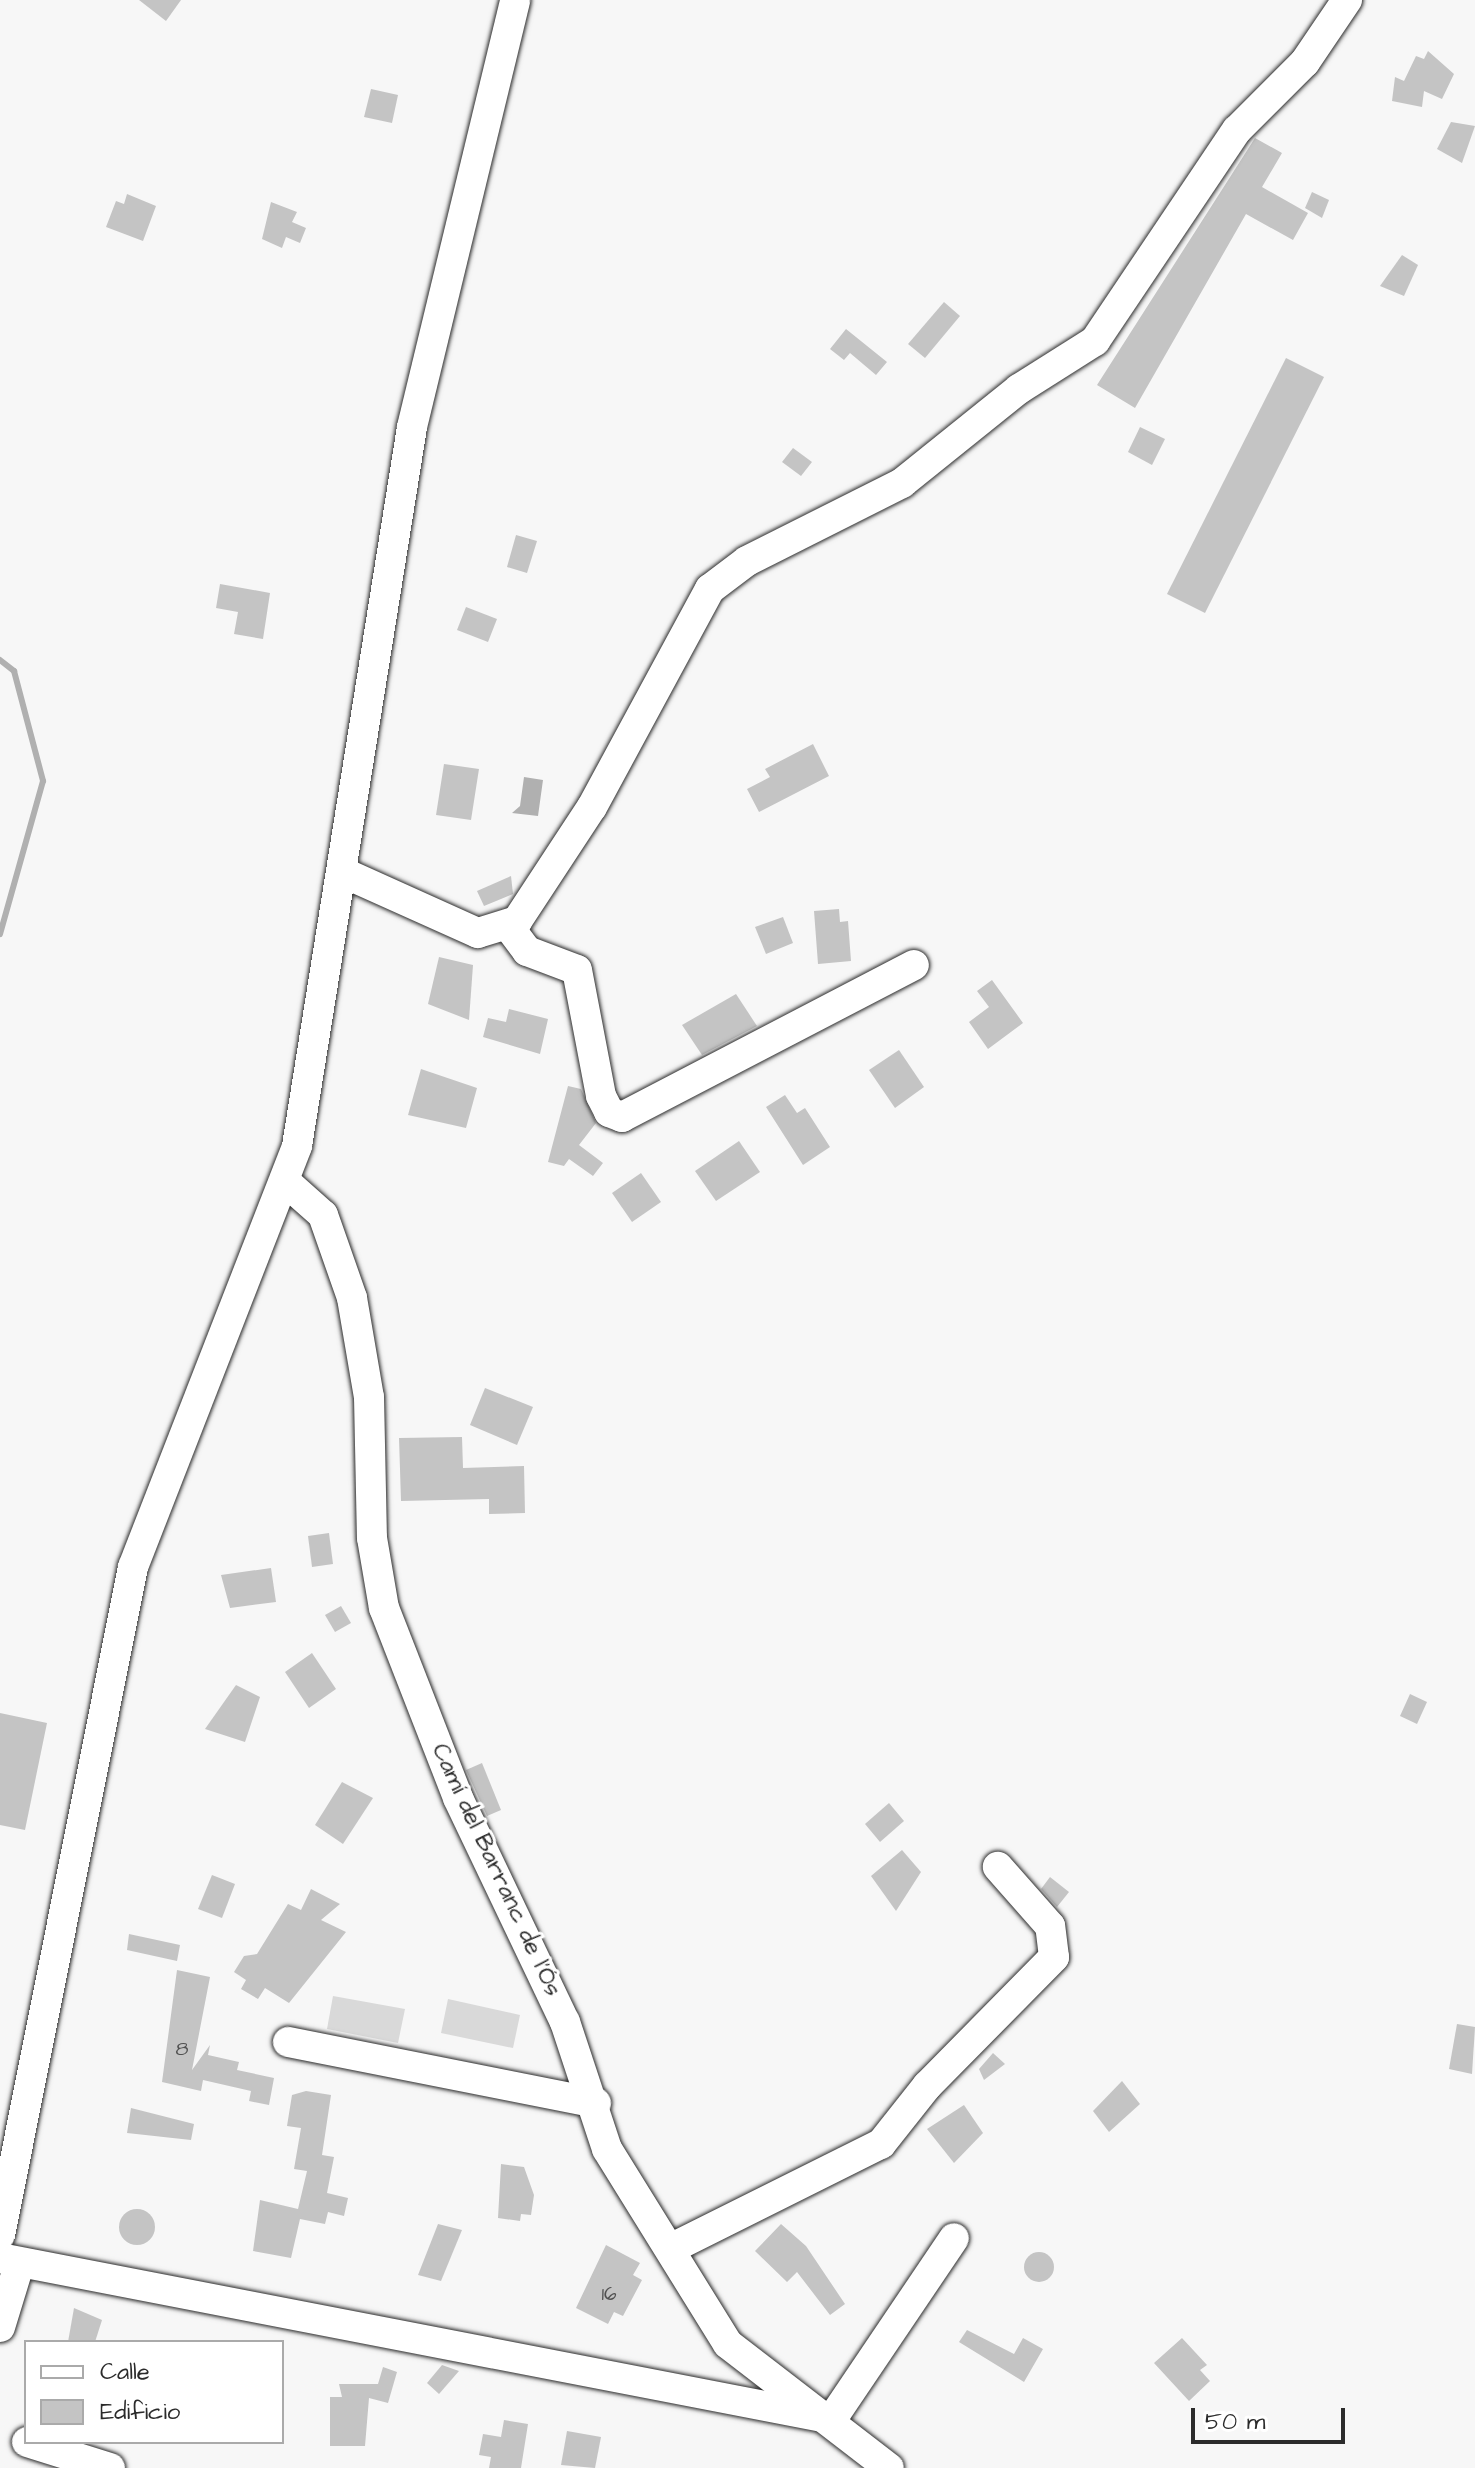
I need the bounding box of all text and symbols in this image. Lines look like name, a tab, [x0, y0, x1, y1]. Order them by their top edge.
street label: Camí del Barranc de l'Ós	[425, 1739, 567, 2001]
house number: 8	[176, 2037, 188, 2061]
house number: 16	[601, 2282, 617, 2306]
legend	[24, 2340, 284, 2444]
text: Calle	[100, 2355, 150, 2389]
scale bar	[1195, 2392, 1349, 2442]
text: Edificio	[100, 2395, 180, 2429]
text: 50 m	[1205, 2405, 1265, 2439]

